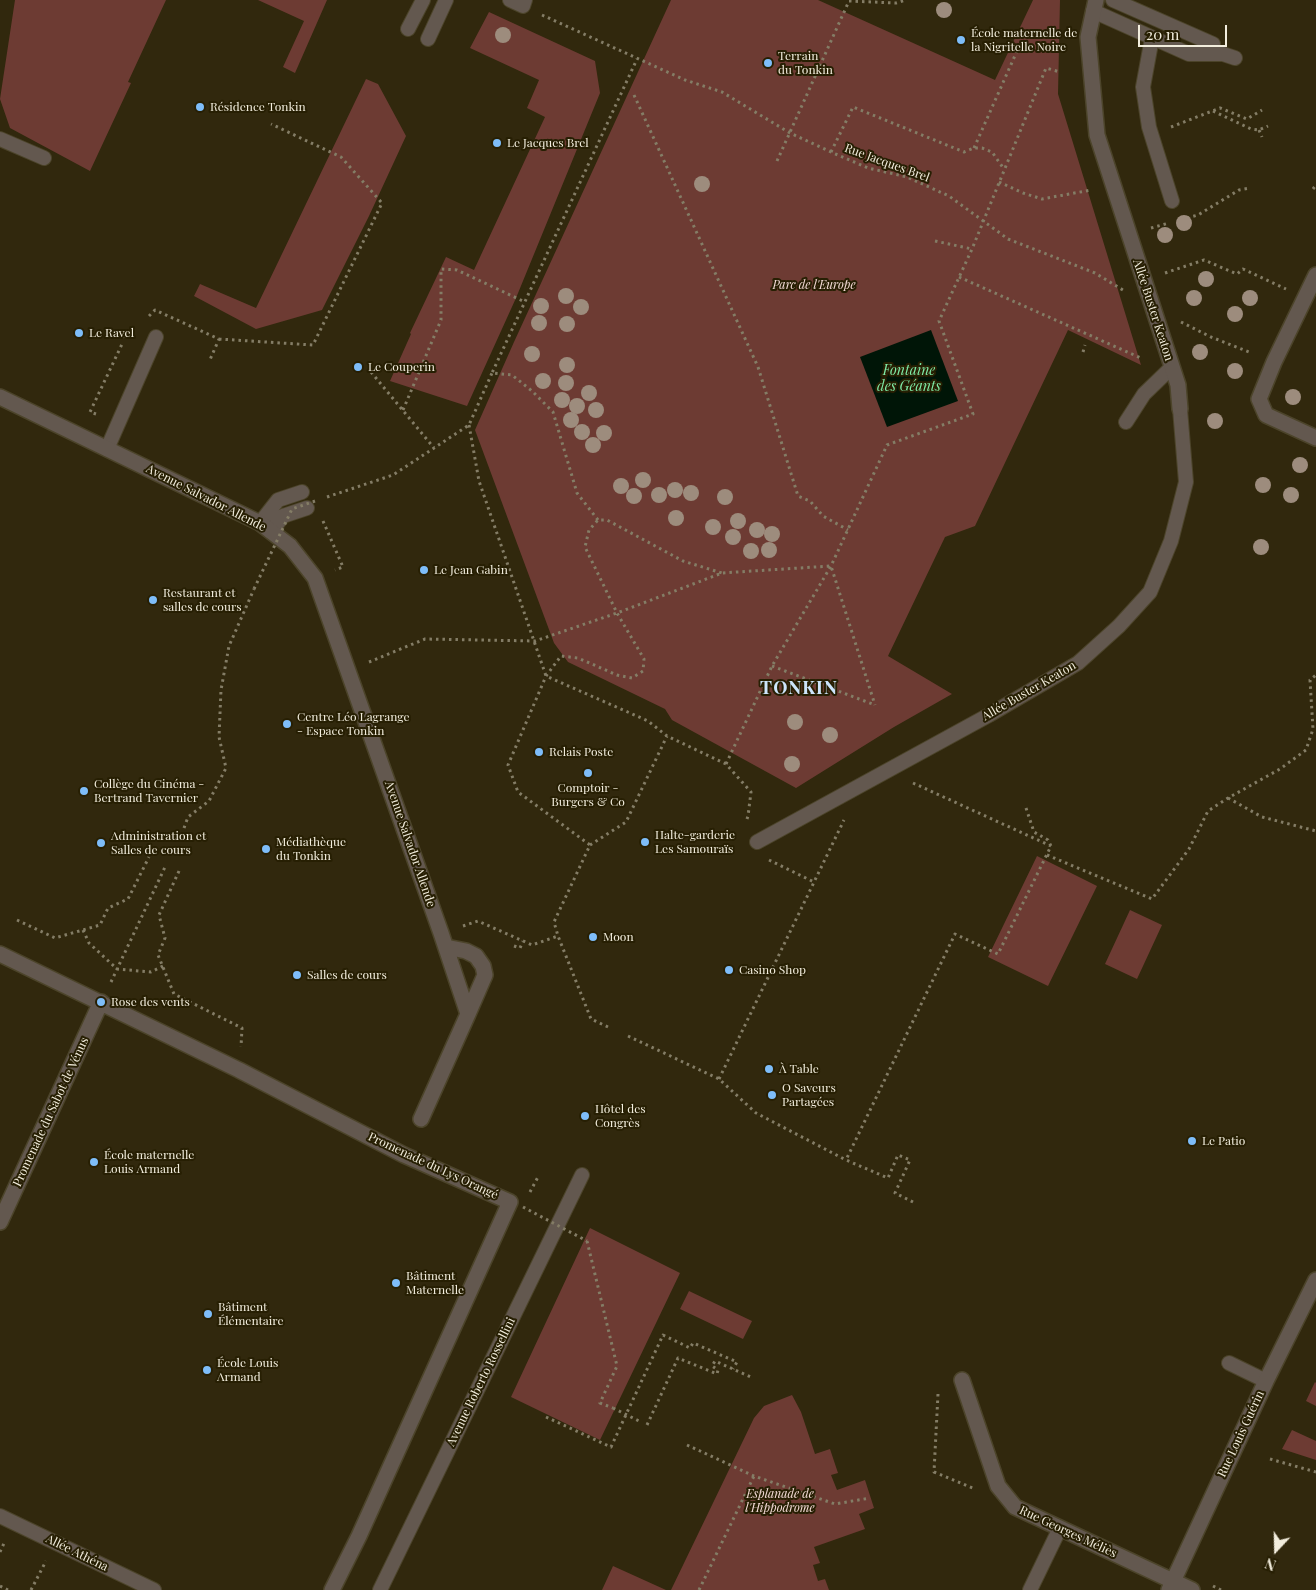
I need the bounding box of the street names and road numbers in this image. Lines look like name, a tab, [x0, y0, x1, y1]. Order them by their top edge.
street label: Rue Jacques Brel	[843, 141, 931, 185]
street label: Allée Buster Keaton	[1130, 257, 1176, 363]
street label: Avenue Salvador Allende	[144, 461, 268, 535]
street label: Allée Buster Keaton	[980, 658, 1078, 724]
street label: Avenue Salvador Allende	[382, 779, 438, 909]
street label: Promenade du Sabot de Vénus	[10, 1035, 92, 1189]
street label: Promenade du Lys Orangé	[366, 1130, 500, 1202]
street label: Avenue Roberto Rossellini	[444, 1315, 518, 1449]
street label: Rue Louis Guérin	[1215, 1388, 1267, 1480]
street label: Rue Georges Méliès	[1017, 1503, 1119, 1561]
street label: Allée Athéna	[44, 1532, 110, 1574]

